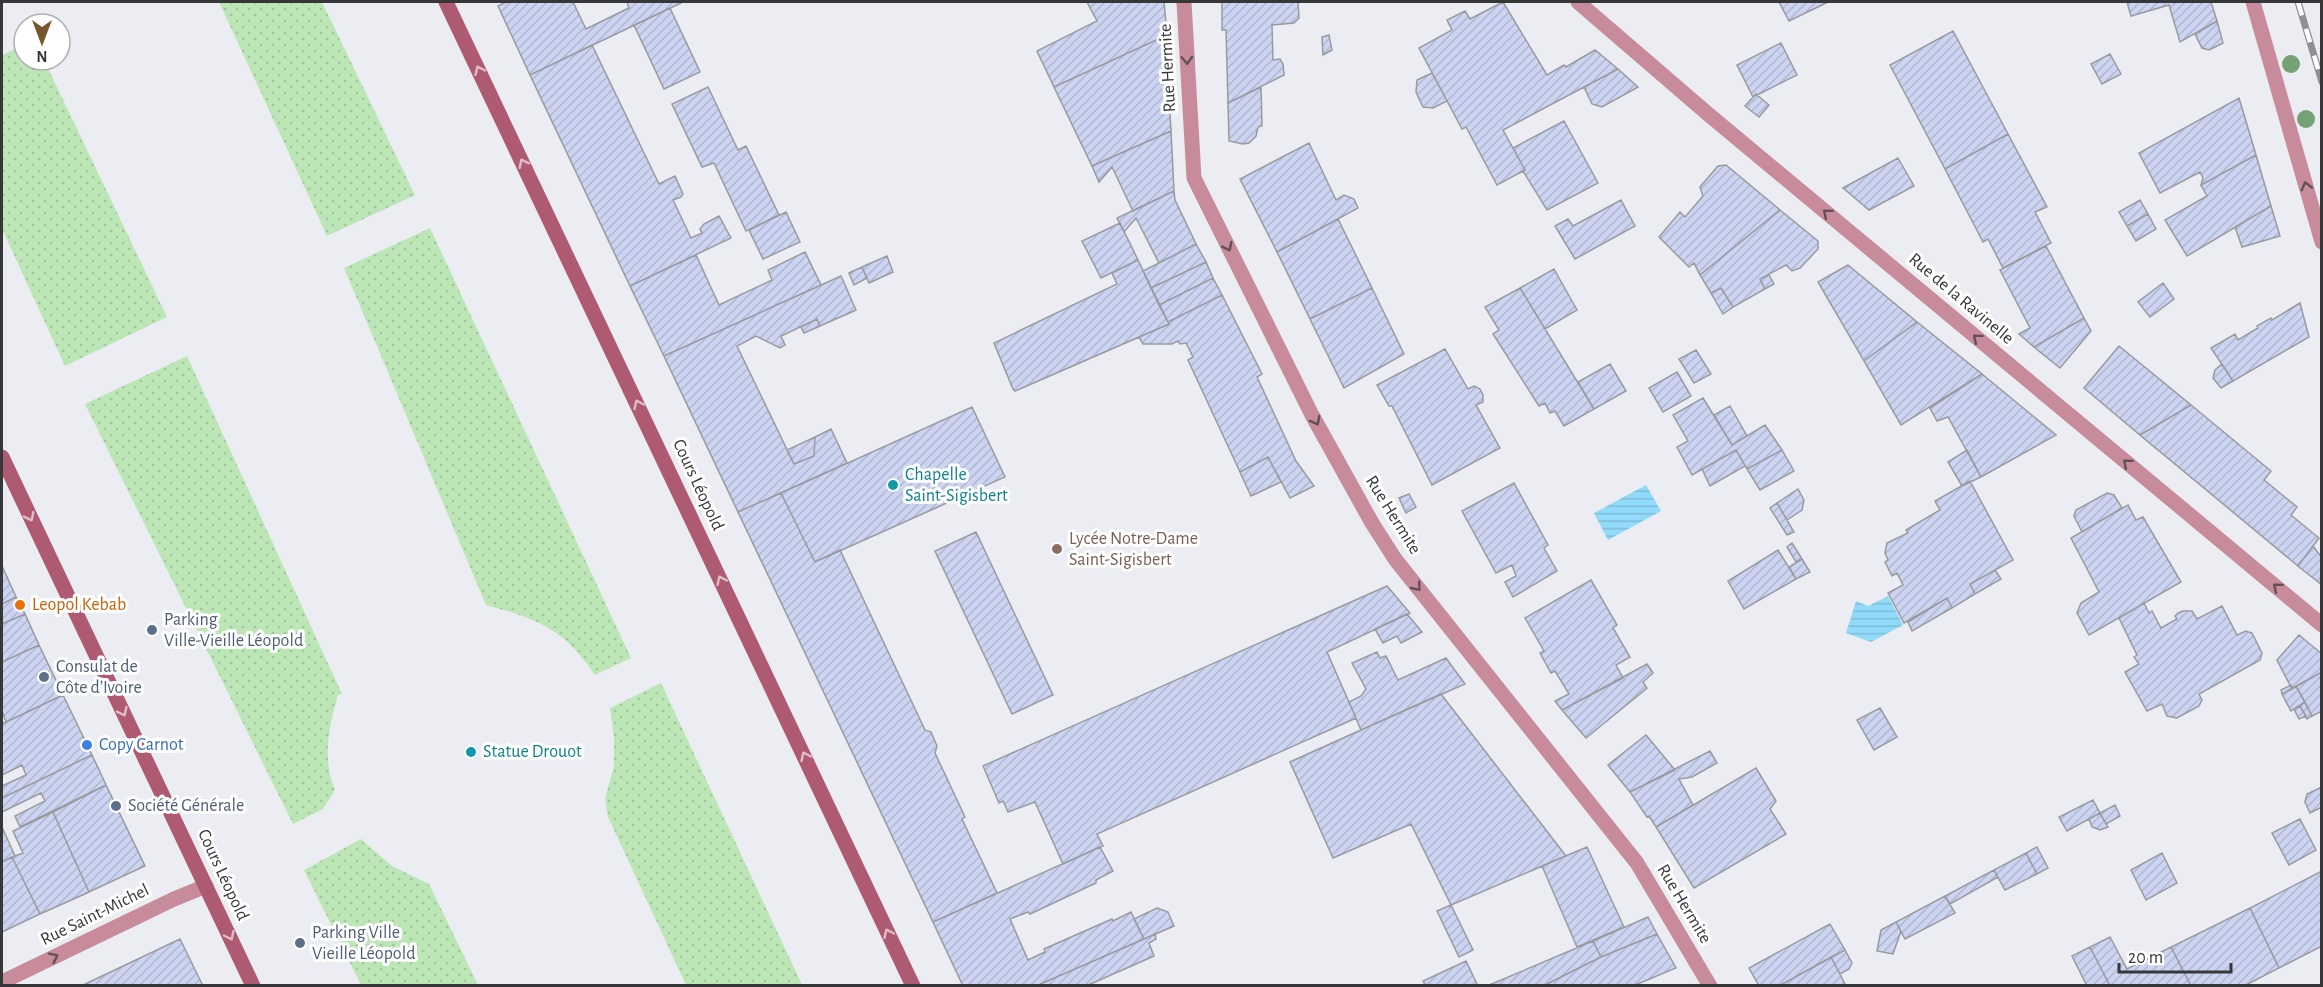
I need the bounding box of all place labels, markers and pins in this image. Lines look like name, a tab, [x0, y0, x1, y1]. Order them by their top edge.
place label: Chapelle Saint-Sigisbert	[905, 466, 1008, 505]
marker: Chapelle Saint-Sigisbert	[886, 478, 900, 492]
place label: Lycée Notre-Dame Saint-Sigisbert	[1069, 530, 1198, 569]
marker: Lycée Notre-Dame Saint-Sigisbert	[1050, 542, 1064, 556]
place label: Leopol Kebab	[32, 596, 126, 614]
marker: Leopol Kebab	[13, 598, 27, 612]
place label: Parking Ville-Vieille Léopold	[164, 611, 303, 650]
marker: Parking Ville-Vieille Léopold	[145, 623, 159, 637]
place label: Consulat de Côte d’Ivoire	[56, 658, 142, 697]
marker: Consulat de Côte d’Ivoire	[37, 670, 51, 684]
place label: Copy Carnot	[99, 736, 184, 754]
marker: Copy Carnot	[80, 738, 94, 752]
place label: Statue Drouot	[483, 743, 582, 761]
marker: Statue Drouot	[464, 745, 478, 759]
place label: Société Générale	[128, 797, 244, 815]
marker: Société Générale	[109, 799, 123, 813]
place label: Parking Ville Vieille Léopold	[312, 924, 415, 963]
marker: Parking Ville Vieille Léopold	[293, 936, 307, 950]

